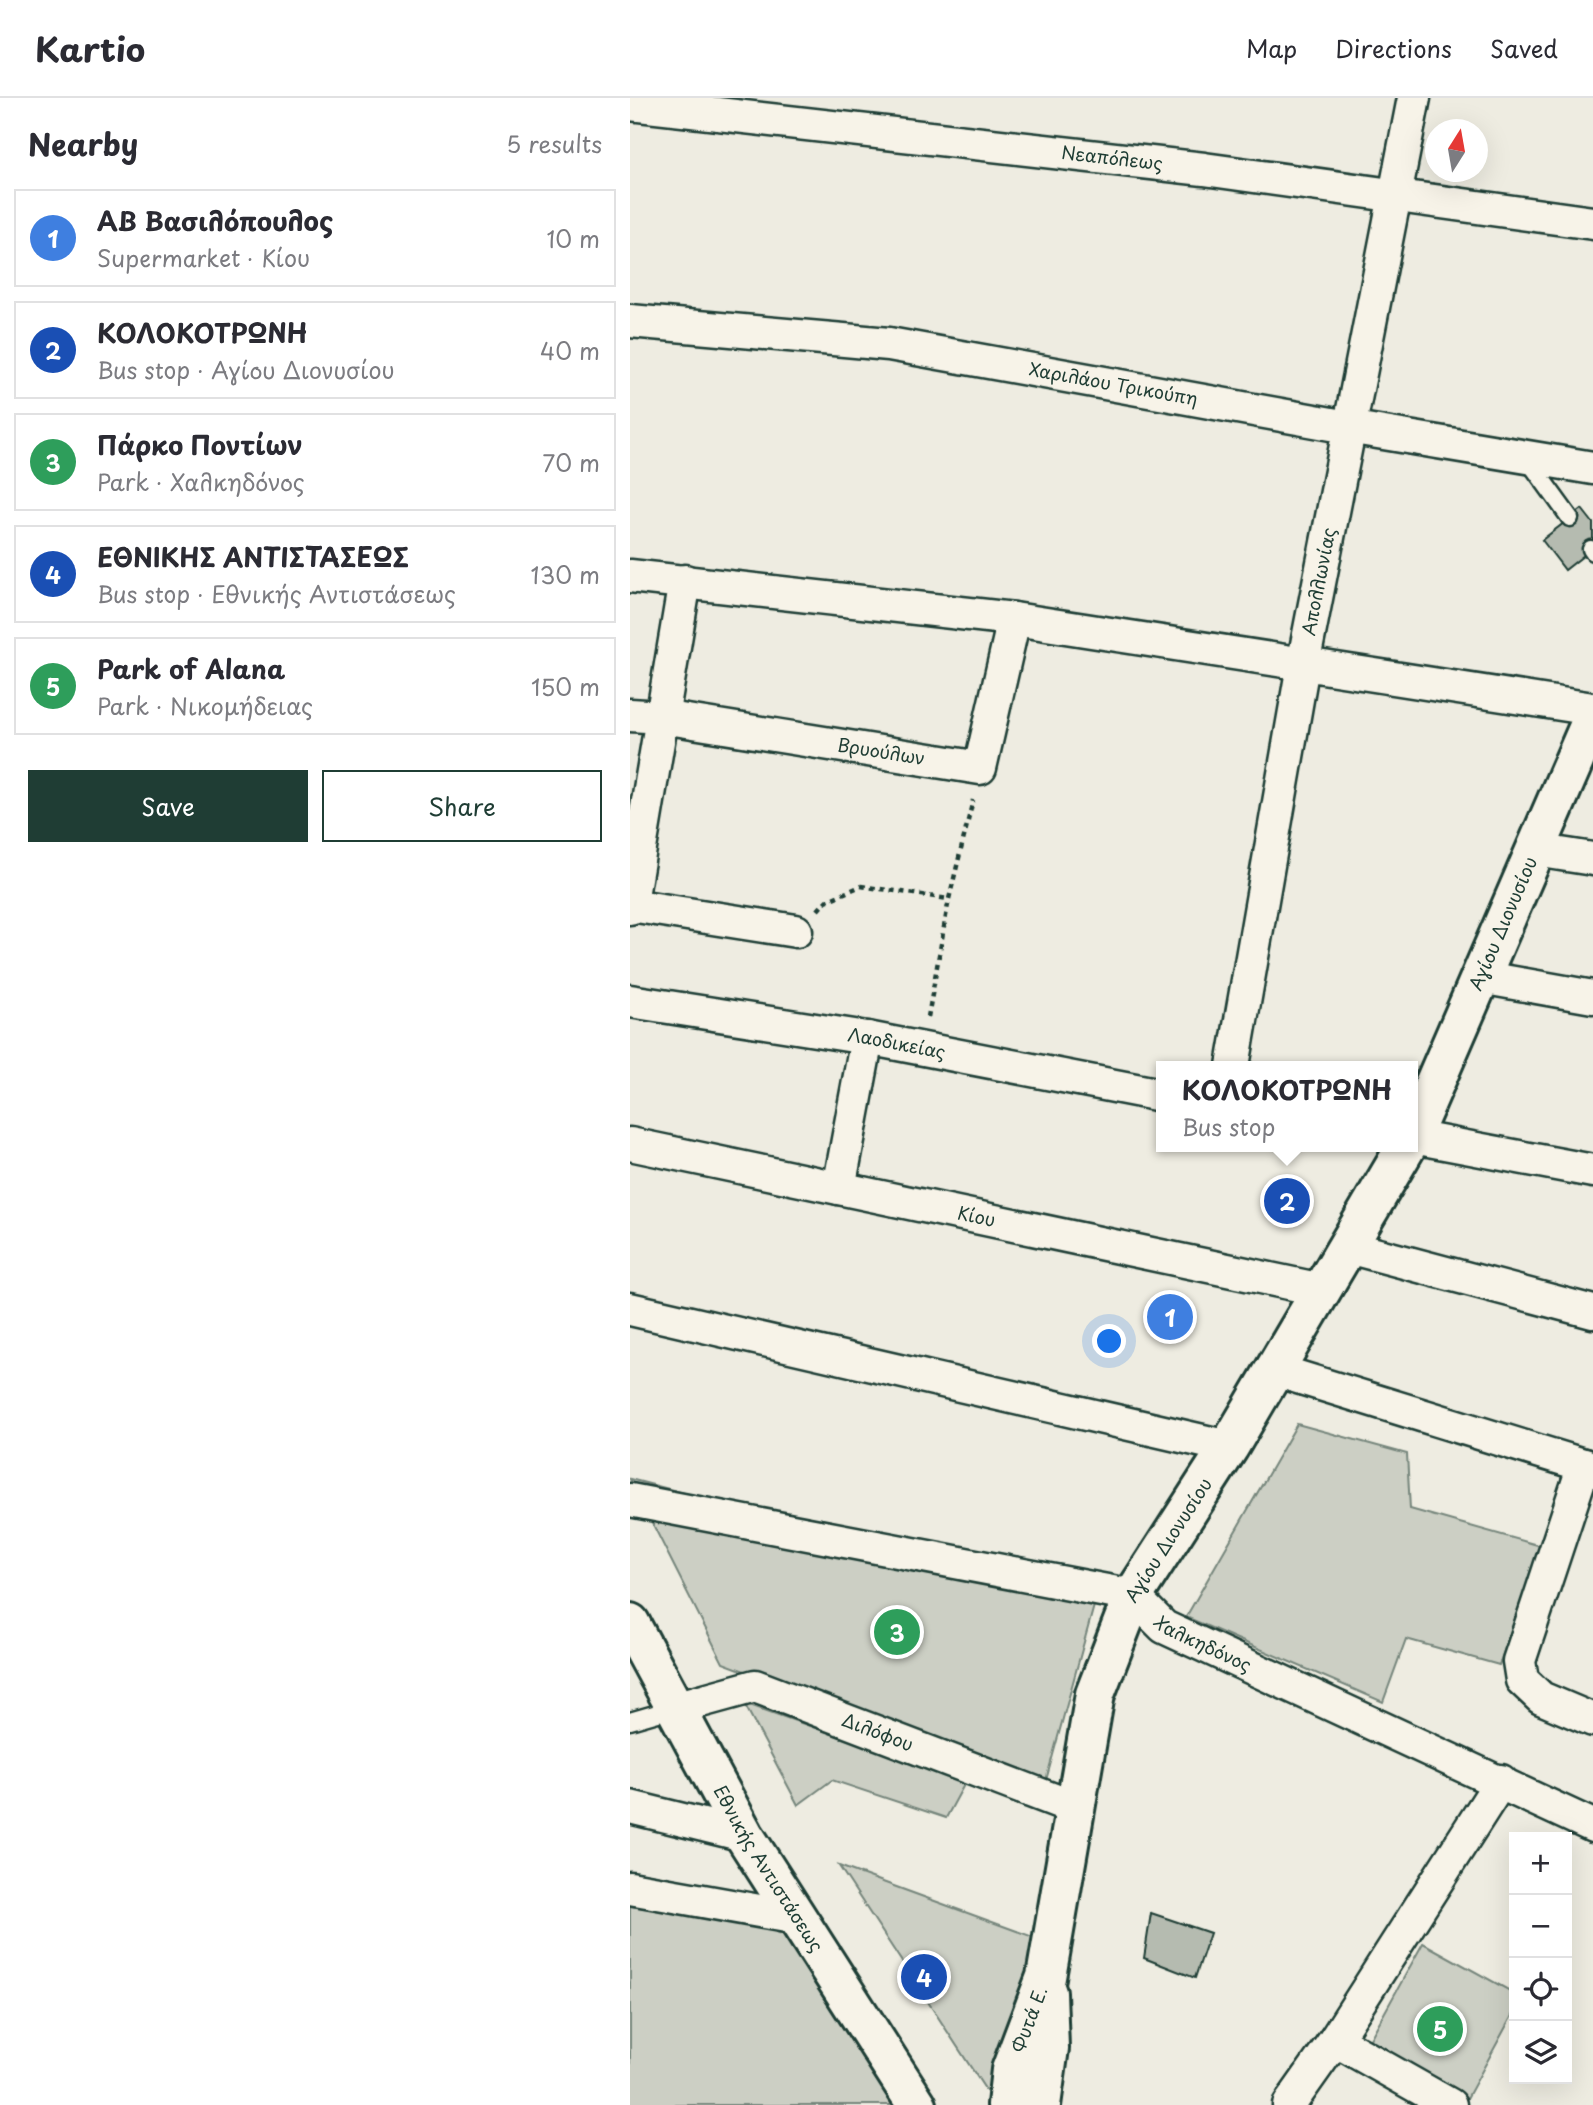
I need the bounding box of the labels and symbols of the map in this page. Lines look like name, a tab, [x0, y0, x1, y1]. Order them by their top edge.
north arrow	[1425, 119, 1488, 182]
street label: Νεαπόλεως	[1060, 138, 1164, 176]
street label: Χαριλάου Τρικούπη	[1027, 355, 1200, 412]
street label: Απολλωνίας	[1294, 525, 1342, 638]
street label: Βρυούλων	[836, 730, 927, 771]
street label: Αγίου Διονυσίου	[1461, 852, 1543, 994]
street label: Λαοδικείας	[846, 1020, 948, 1065]
pin: 2	[1264, 1175, 1310, 1227]
street label: Κίου	[955, 1198, 998, 1233]
pin: 1	[1147, 1291, 1193, 1343]
your location	[1092, 1324, 1126, 1358]
street label: Αγίου Διονυσίου	[1117, 1472, 1218, 1607]
pin: 3	[874, 1606, 920, 1658]
street label: Χαλκηδόνος	[1148, 1609, 1256, 1678]
street label: Διλόφου	[838, 1705, 918, 1757]
street label: Εθνικής Αντιστάσεως	[708, 1780, 831, 1957]
pin: 4	[901, 1951, 947, 2003]
street label: Φυτά Ε.	[1004, 1982, 1053, 2056]
pin: 5	[1417, 2003, 1463, 2055]

